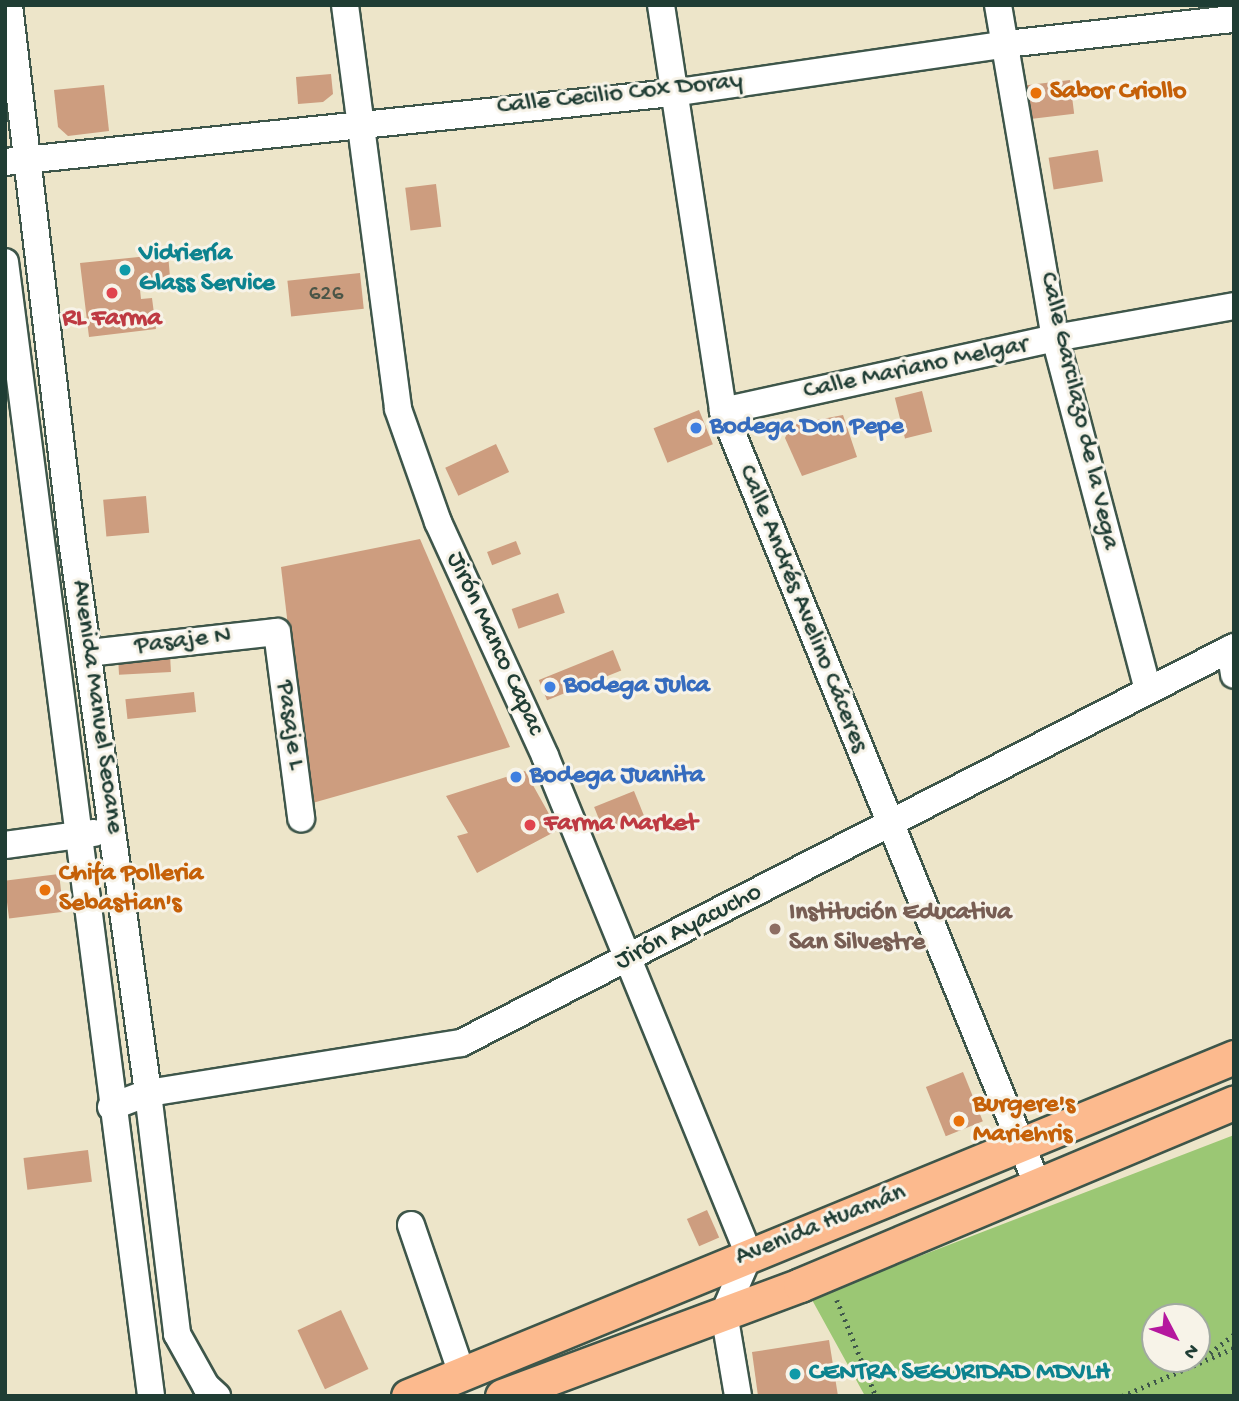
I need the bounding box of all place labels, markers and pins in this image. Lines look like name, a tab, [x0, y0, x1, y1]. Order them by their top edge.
place label: Sabor Criollo	[1050, 77, 1186, 109]
marker: Sabor Criollo	[1028, 85, 1044, 101]
place label: Vidriería Glass Service	[139, 239, 275, 300]
marker: Vidriería Glass Service	[117, 262, 133, 278]
marker: RL Farma	[104, 285, 120, 301]
place label: RL Farma	[62, 304, 162, 336]
place label: Bodega Don Pepe	[710, 412, 904, 444]
marker: Bodega Don Pepe	[688, 420, 704, 436]
place label: Bodega Julca	[564, 671, 710, 703]
marker: Bodega Julca	[542, 679, 558, 695]
place label: Bodega Juanita	[530, 761, 704, 793]
marker: Bodega Juanita	[508, 769, 524, 785]
place label: Farma Market	[544, 809, 697, 841]
marker: Farma Market	[522, 817, 538, 833]
place label: Chifa Polleria Sebastian's	[59, 859, 203, 920]
marker: Chifa Polleria Sebastian's	[37, 882, 53, 898]
place label: Institución Educativa San Silvestre	[789, 898, 1012, 960]
marker: Institución Educativa San Silvestre	[767, 921, 783, 937]
place label: Burgere's Mariehris	[973, 1090, 1075, 1152]
marker: Burgere's Mariehris	[951, 1113, 967, 1129]
place label: CENTRA SEGURIDAD MDVLH	[809, 1358, 1110, 1390]
marker: CENTRA SEGURIDAD MDVLH	[787, 1366, 803, 1382]

